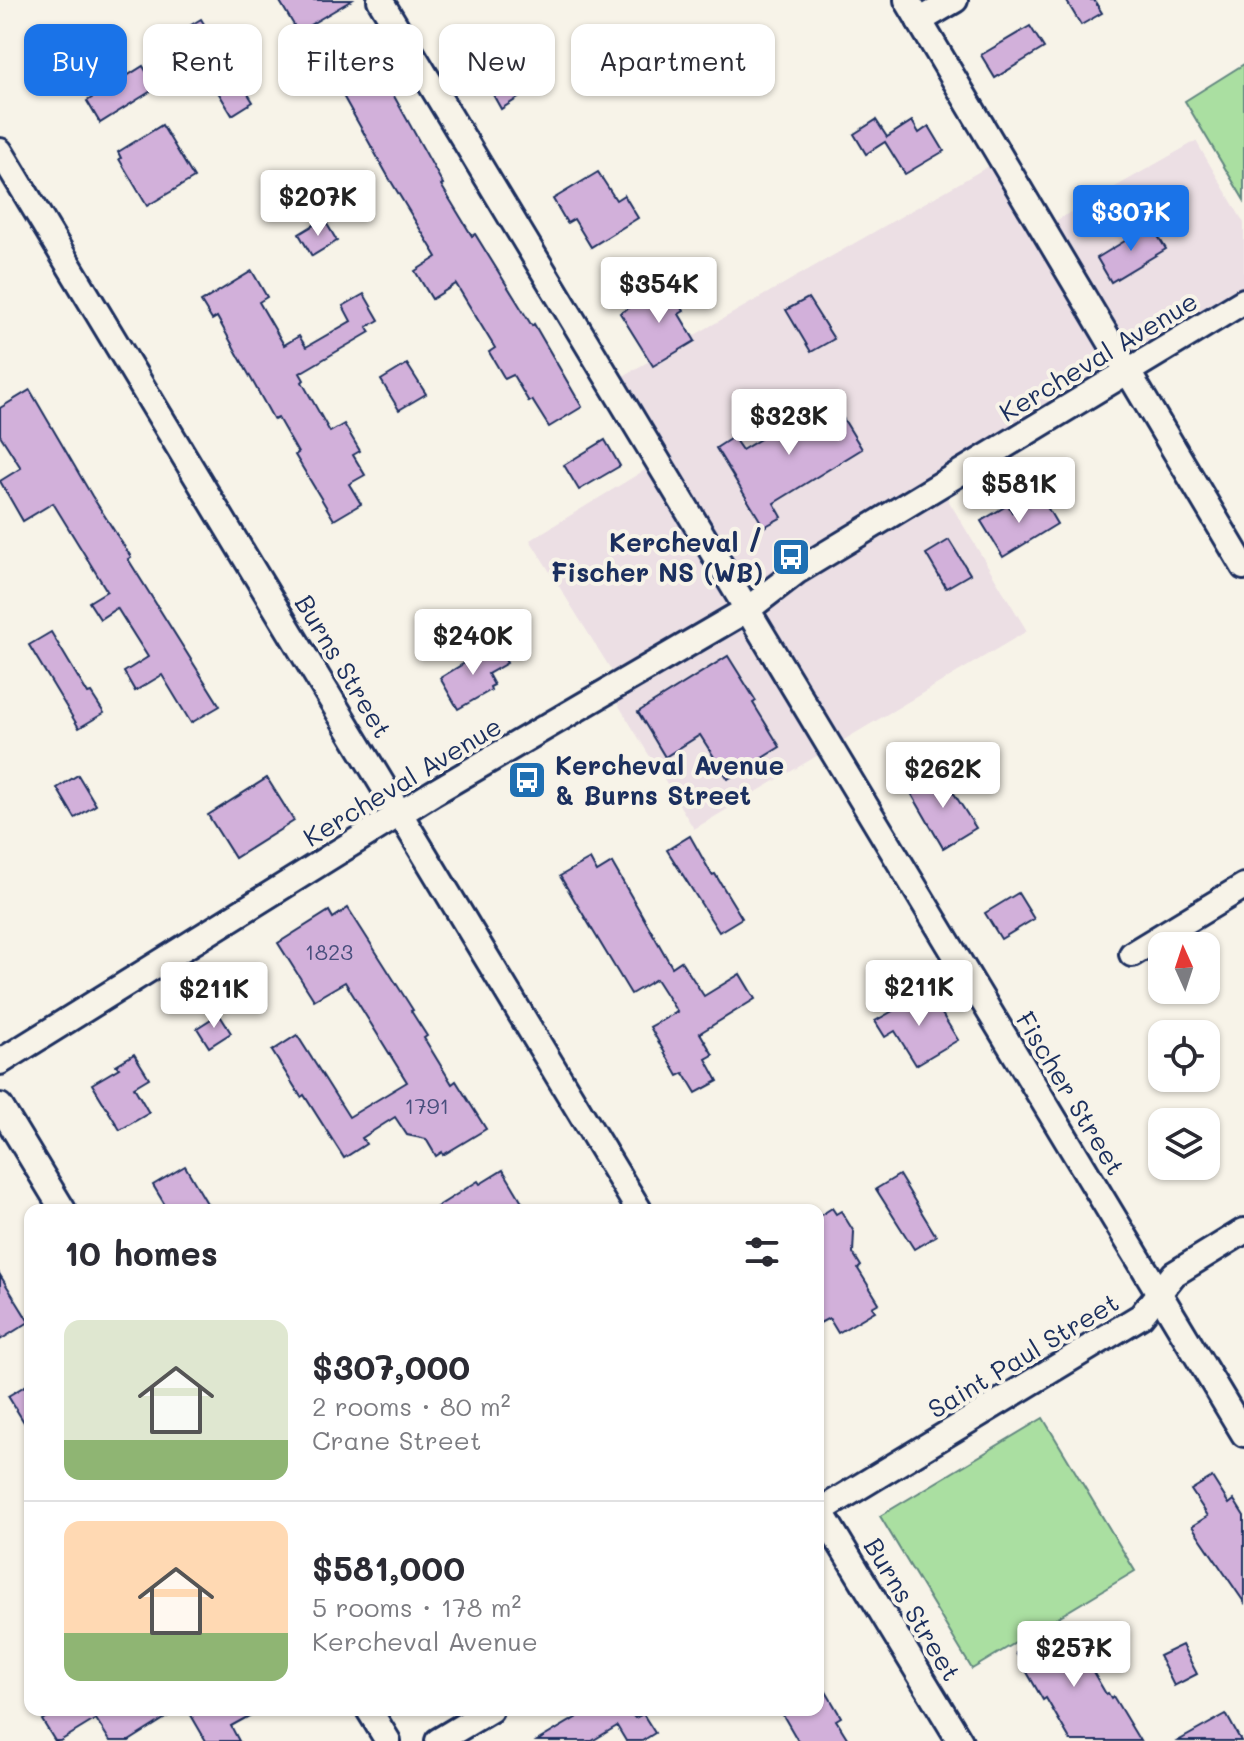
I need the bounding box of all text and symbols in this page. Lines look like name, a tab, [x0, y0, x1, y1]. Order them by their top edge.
chip: Buy	[24, 24, 127, 96]
chip: Rent	[143, 24, 262, 96]
chip: Filters	[278, 24, 423, 96]
chip: New	[439, 24, 555, 96]
chip: Apartment	[571, 24, 775, 96]
pin: $207K	[262, 170, 374, 238]
text: $207K	[279, 179, 357, 213]
pin: $307K	[1075, 185, 1187, 253]
text: $307K	[1091, 194, 1171, 228]
pin: $354K	[603, 257, 715, 325]
text: $354K	[619, 266, 699, 300]
street label: Kercheval Avenue	[992, 283, 1204, 429]
pin: $323K	[733, 389, 845, 457]
text: $323K	[750, 398, 828, 432]
pin: $581K	[963, 457, 1075, 525]
text: $581K	[981, 466, 1057, 500]
place label: Kercheval / Fischer NS (WB)	[551, 525, 763, 589]
bus stop icon: Kercheval / Fischer NS (WB)	[770, 536, 812, 578]
street label: Burns Street	[288, 588, 400, 744]
pin: $240K	[417, 609, 529, 677]
text: $240K	[433, 618, 513, 652]
street label: Kercheval Avenue	[296, 708, 508, 854]
pin: $262K	[887, 742, 999, 810]
place label: Kercheval Avenue & Burns Street	[555, 748, 784, 812]
text: $262K	[904, 751, 982, 785]
bus stop icon: Kercheval Avenue & Burns Street	[506, 759, 548, 801]
north arrow	[1148, 932, 1220, 1004]
map controls	[1148, 932, 1220, 1180]
house number: 1823	[305, 937, 353, 966]
pin: $211K	[863, 960, 975, 1028]
pin: $211K	[158, 962, 270, 1030]
text: $211K	[884, 969, 954, 1003]
text: $211K	[179, 971, 249, 1005]
street label: Fischer Street	[1009, 1005, 1133, 1181]
button: locate	[1148, 1020, 1220, 1092]
house number: 1791	[405, 1091, 449, 1120]
button: layers	[1148, 1108, 1220, 1180]
text: 10 homes	[64, 1230, 218, 1275]
icon: filters	[740, 1230, 784, 1274]
street label: Saint Paul Street	[921, 1285, 1125, 1425]
text: $307,000	[312, 1344, 470, 1389]
icon: home	[128, 1352, 224, 1448]
text: 2 rooms · 80 m²	[312, 1389, 511, 1423]
text: Crane Street	[312, 1423, 481, 1457]
street label: Burns Street	[857, 1531, 969, 1687]
text: $581,000	[312, 1545, 465, 1590]
icon: home	[128, 1553, 224, 1649]
text: 5 rooms · 178 m²	[312, 1590, 521, 1624]
pin: $257K	[1018, 1621, 1130, 1689]
text: Kercheval Avenue	[312, 1624, 538, 1658]
text: $257K	[1035, 1630, 1113, 1664]

